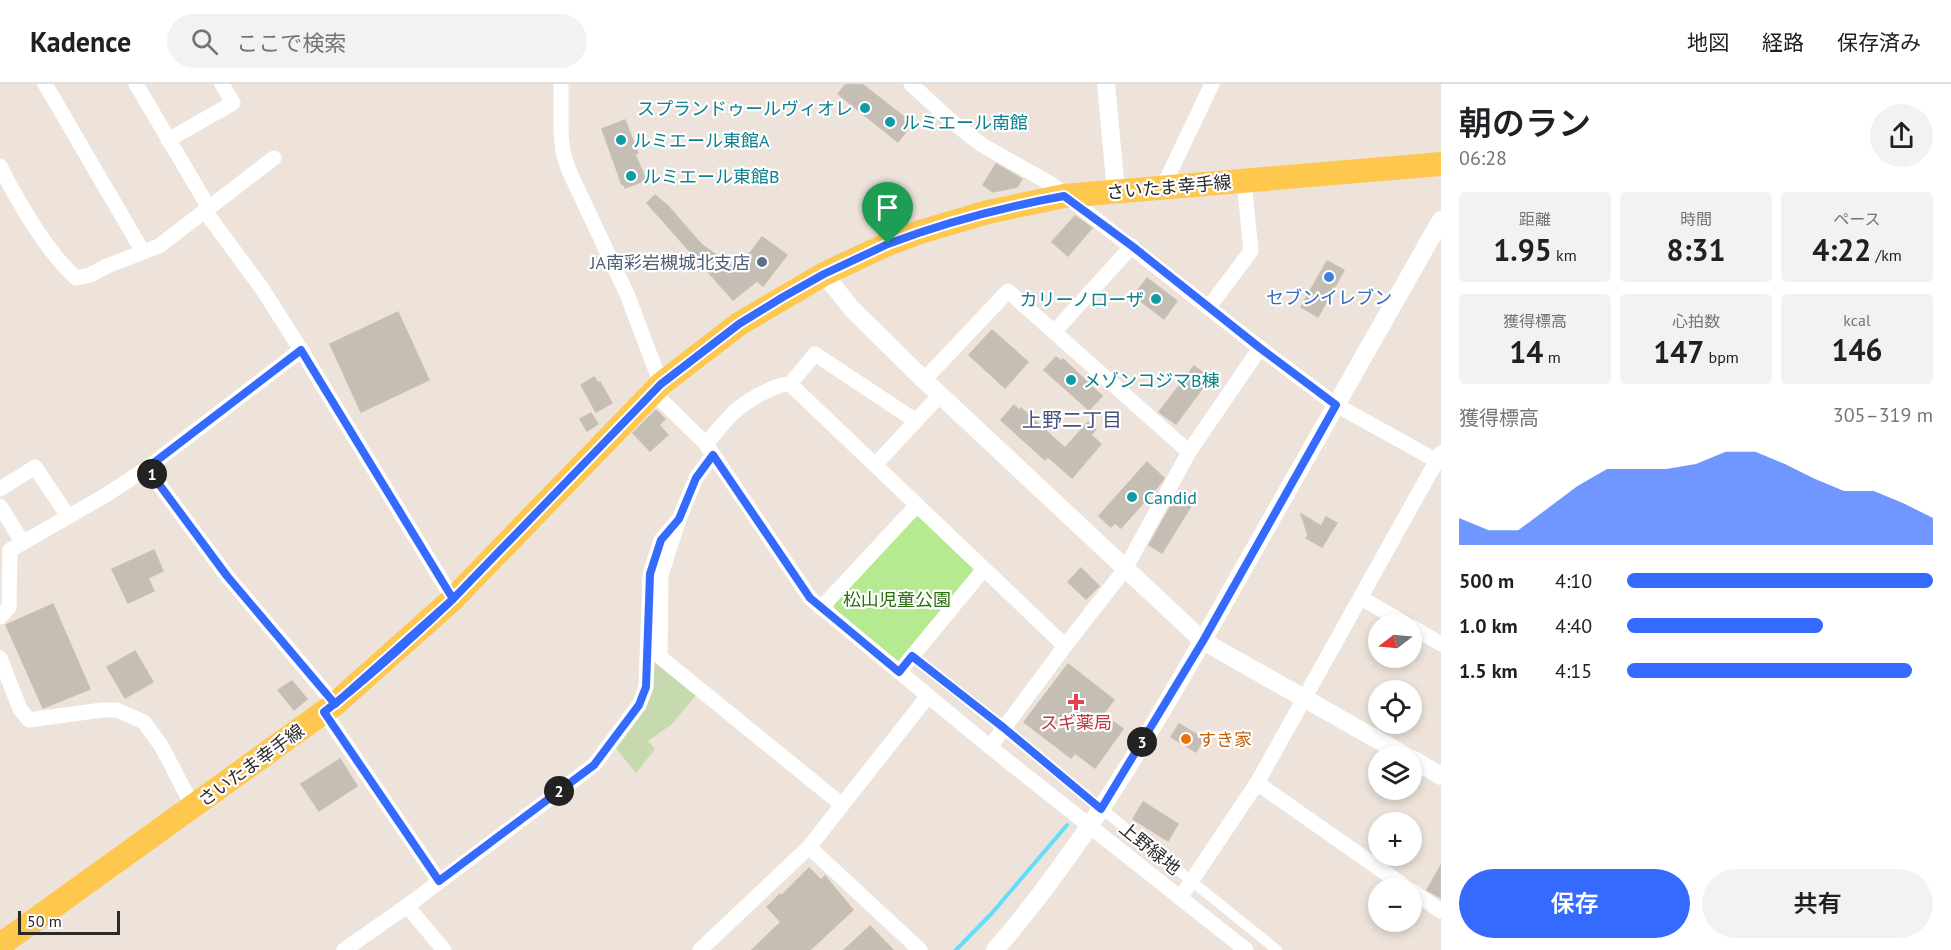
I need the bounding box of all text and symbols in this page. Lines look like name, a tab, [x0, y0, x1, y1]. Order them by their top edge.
search box	[167, 14, 587, 68]
text: Kadence	[30, 23, 131, 60]
icon: search	[188, 25, 221, 58]
text: ここで検索	[236, 29, 346, 57]
text: 地図	[1687, 29, 1729, 56]
text: 経路	[1762, 29, 1804, 56]
text: 保存済み	[1837, 29, 1921, 56]
place label: スプランドゥールヴィオレ	[637, 97, 853, 120]
marker: スプランドゥールヴィオレ	[858, 101, 872, 115]
text: 朝のラン	[1459, 101, 1591, 144]
button: share	[1870, 104, 1933, 167]
place label: ルミエール南館	[902, 111, 1028, 134]
marker: ルミエール南館	[883, 115, 897, 129]
place label: ルミエール東館A	[633, 129, 770, 152]
marker: ルミエール東館A	[614, 133, 628, 147]
text: 06:28	[1459, 145, 1507, 171]
place label: ルミエール東館B	[643, 165, 780, 188]
marker: ルミエール東館B	[624, 169, 638, 183]
street label: さいたま幸手線	[1106, 170, 1232, 204]
pin	[862, 182, 913, 244]
icon: arrive	[871, 191, 904, 224]
text: 距離	[1519, 209, 1551, 229]
text: 時間	[1680, 209, 1712, 229]
text: ペース	[1833, 209, 1881, 229]
text: 1.95	[1493, 230, 1552, 269]
text: 8:31	[1666, 230, 1726, 269]
text: 4:22	[1812, 230, 1871, 269]
text: km	[1552, 245, 1577, 265]
text: /km	[1871, 245, 1902, 265]
place label: JA南彩岩槻城北支店	[589, 251, 750, 274]
marker: JA南彩岩槻城北支店	[755, 255, 769, 269]
marker: セブンイレブン	[1322, 270, 1336, 284]
place label: セブンイレブン	[1266, 286, 1392, 309]
place label: カリーノローザ	[1019, 288, 1144, 311]
marker: カリーノローザ	[1149, 292, 1163, 306]
text: kcal	[1843, 310, 1871, 330]
text: 獲得標高	[1503, 311, 1567, 331]
text: 心拍数	[1672, 311, 1720, 331]
text: 146	[1831, 330, 1883, 369]
text: 14	[1509, 332, 1543, 371]
text: 147	[1653, 332, 1704, 371]
text: m	[1543, 347, 1561, 367]
text: bpm	[1704, 347, 1739, 367]
place label: メゾンコジマB棟	[1083, 369, 1220, 392]
marker: メゾンコジマB棟	[1064, 373, 1078, 387]
text: 305–319 m	[1833, 402, 1933, 428]
text: 獲得標高	[1459, 405, 1539, 431]
district label: 上野二丁目	[1022, 407, 1122, 433]
pin: 1	[137, 459, 167, 489]
text: 1	[147, 464, 157, 484]
place label: Candid	[1144, 486, 1197, 509]
marker: Candid	[1125, 490, 1139, 504]
text: 500 m	[1459, 568, 1514, 594]
text: 4:10	[1555, 568, 1592, 594]
park label: 松山児童公園	[843, 588, 951, 611]
text: 1.0 km	[1459, 613, 1518, 639]
text: 4:40	[1555, 613, 1592, 639]
north arrow	[1368, 614, 1422, 668]
map controls	[1368, 614, 1422, 932]
text: 1.5 km	[1459, 658, 1518, 684]
text: 4:15	[1555, 658, 1592, 684]
button: locate	[1368, 680, 1422, 734]
marker: スギ薬局	[1069, 695, 1083, 709]
place label: スギ薬局	[1040, 711, 1112, 734]
street label: さいたま幸手線	[193, 719, 309, 811]
pin: 3	[1127, 727, 1157, 757]
place label: すき家	[1198, 728, 1252, 751]
text: 3	[1137, 732, 1147, 752]
marker: すき家	[1179, 732, 1193, 746]
button: layers	[1368, 746, 1422, 800]
pin: 2	[544, 776, 574, 806]
text: 2	[554, 781, 564, 801]
button: +	[1368, 812, 1422, 866]
street label: 上野緑地	[1115, 816, 1185, 880]
button: 保存	[1459, 869, 1690, 938]
button: 共有	[1702, 869, 1933, 938]
button: −	[1368, 878, 1422, 932]
scale bar	[18, 908, 120, 936]
text: 50 m	[27, 911, 62, 931]

